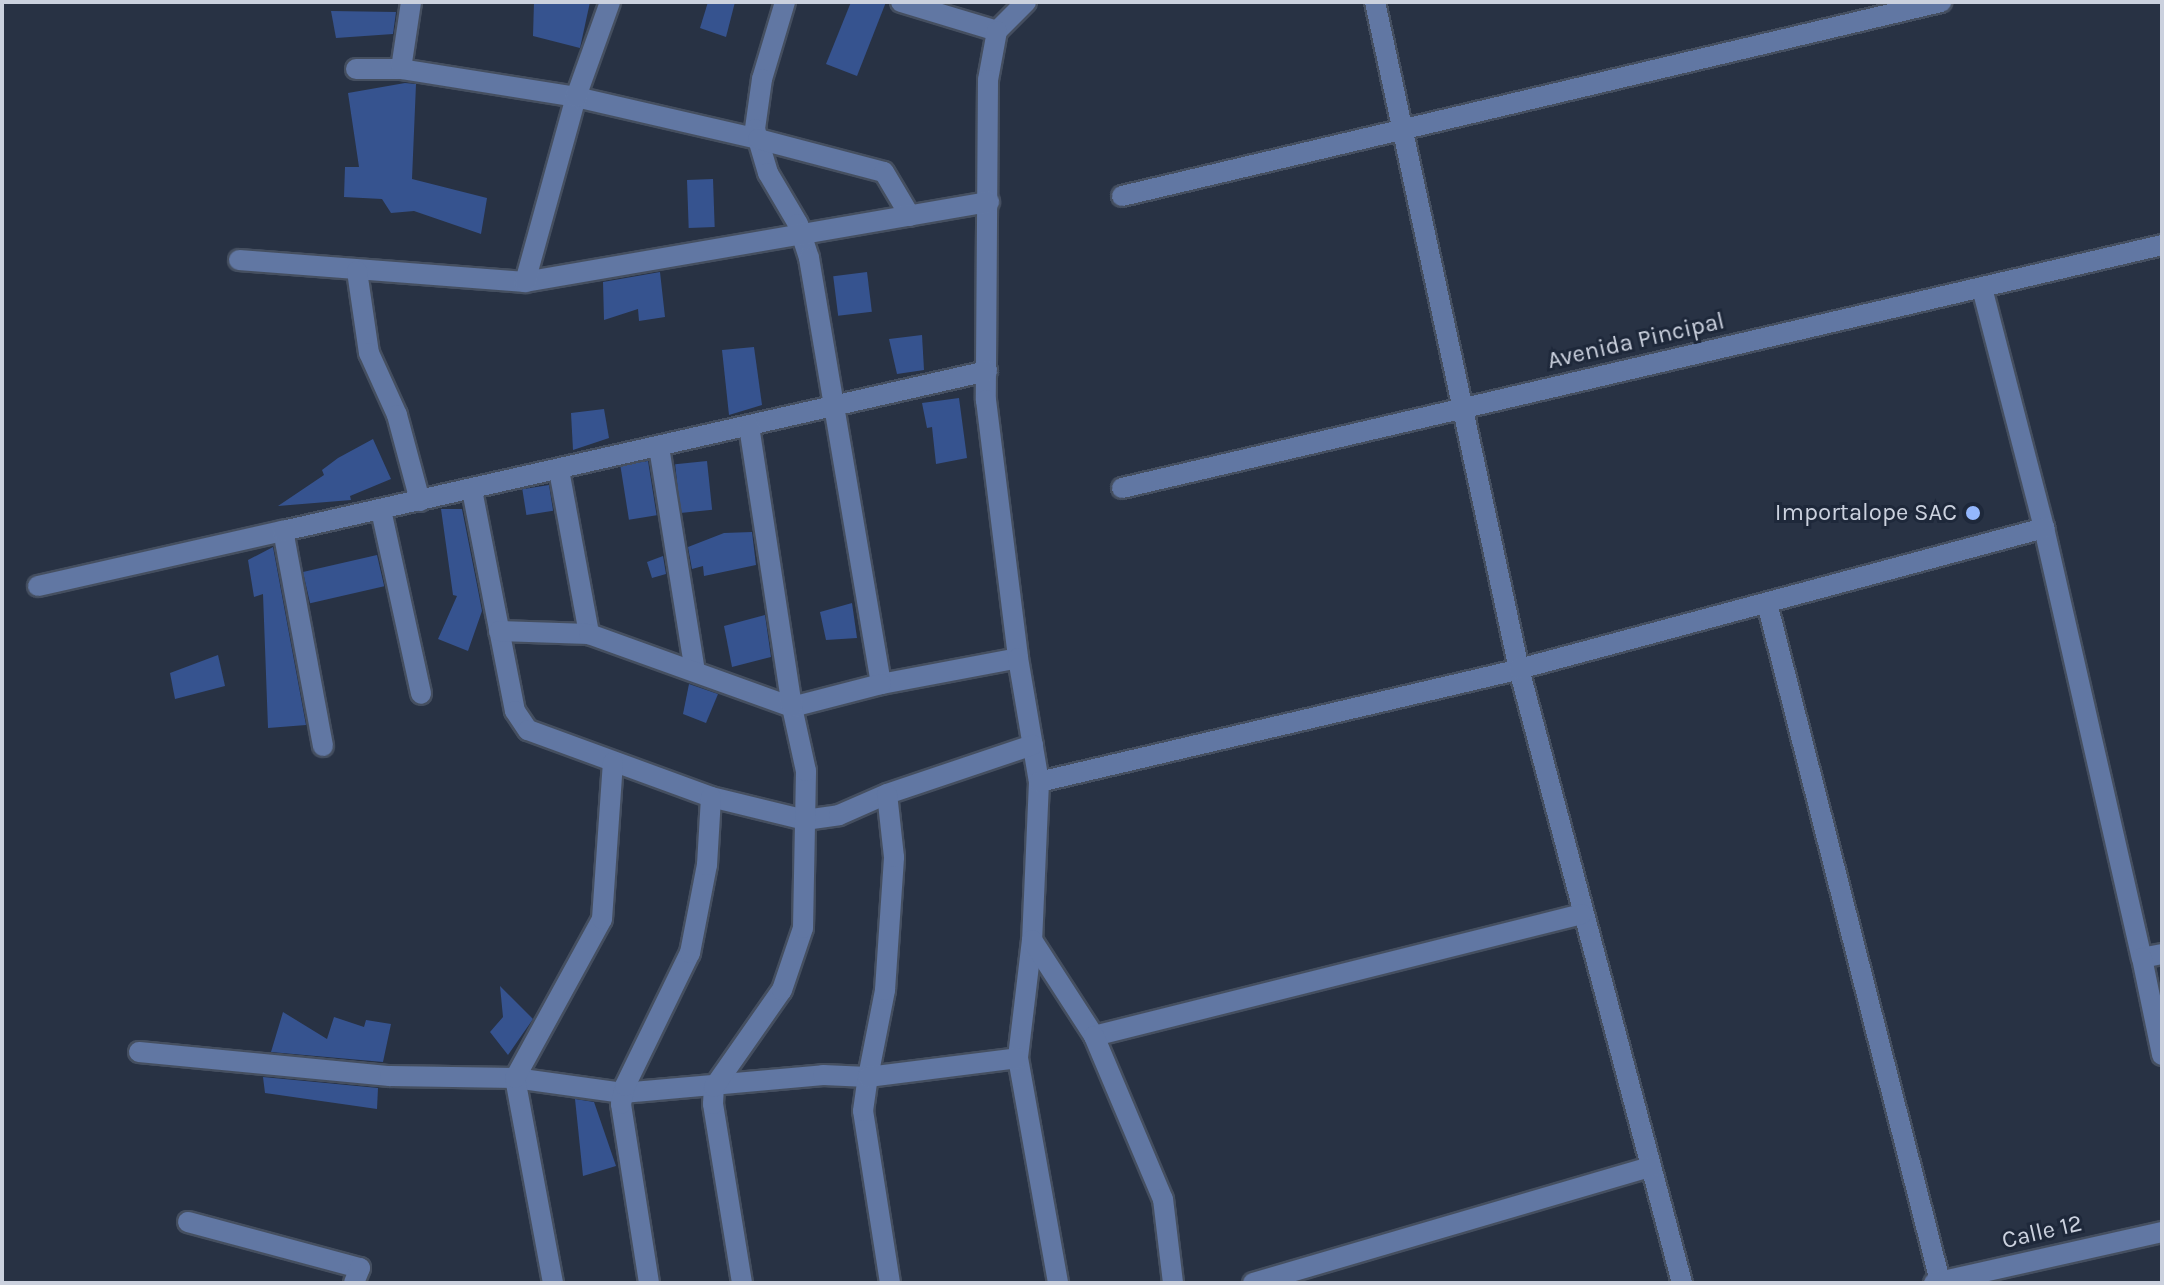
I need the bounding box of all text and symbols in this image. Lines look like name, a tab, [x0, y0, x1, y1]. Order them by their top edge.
street label: Avenida Pincipal	[1545, 307, 1727, 375]
place label: Importalope SAC	[1775, 499, 1957, 527]
marker: Importalope SAC	[1964, 504, 1982, 522]
street label: Calle 12	[1999, 1209, 2085, 1255]

